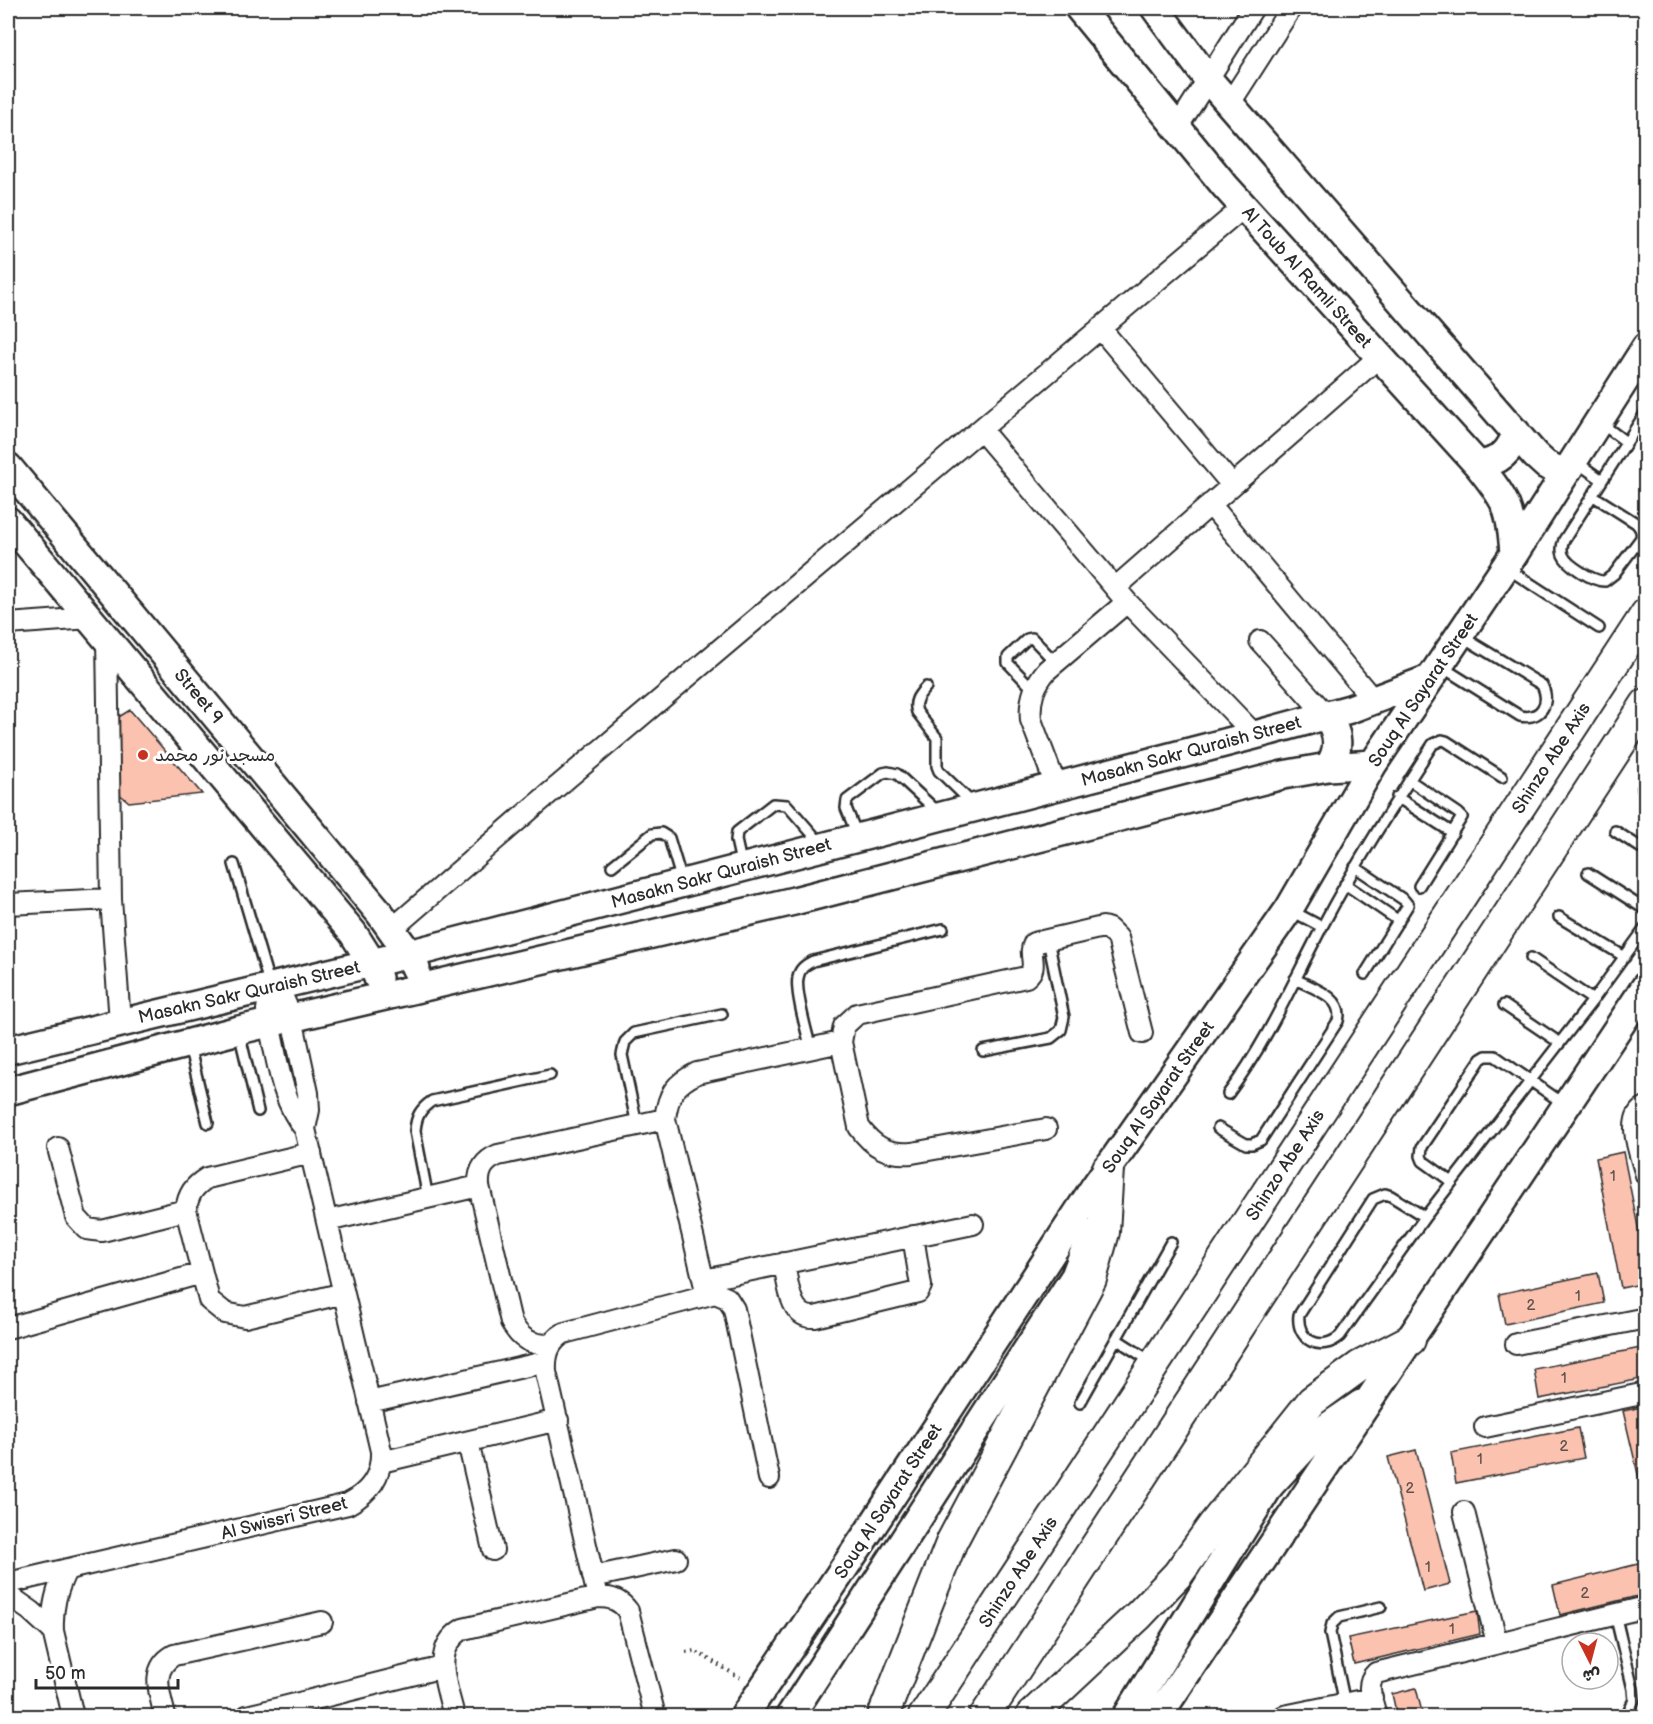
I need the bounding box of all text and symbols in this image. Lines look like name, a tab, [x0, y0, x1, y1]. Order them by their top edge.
street label: Al Toub Al Ramli Street	[1238, 202, 1376, 353]
street label: Souq Al Sayarat Street	[1364, 609, 1483, 771]
street label: Street 9	[170, 665, 227, 728]
street label: Shinzo Abe Axis	[1508, 699, 1595, 818]
street label: Masakn Sakr Quraish Street	[1079, 712, 1304, 791]
place label: مسجد نور محمد	[155, 745, 275, 766]
marker: مسجد نور محمد	[136, 748, 150, 762]
street label: Masakn Sakr Quraish Street	[609, 834, 834, 913]
street label: Masakn Sakr Quraish Street	[136, 957, 362, 1028]
street label: Souq Al Sayarat Street	[1098, 1017, 1219, 1177]
street label: Shinzo Abe Axis	[1242, 1106, 1329, 1225]
house number: 1	[1610, 1167, 1616, 1186]
house number: 1	[1575, 1287, 1581, 1306]
house number: 2	[1527, 1296, 1536, 1315]
house number: 1	[1561, 1369, 1567, 1388]
street label: Souq Al Sayarat Street	[830, 1419, 947, 1583]
house number: 2	[1560, 1437, 1569, 1456]
house number: 1	[1477, 1450, 1483, 1469]
house number: 2	[1406, 1479, 1415, 1498]
street label: Al Swissri Street	[219, 1493, 350, 1544]
street label: Shinzo Abe Axis	[975, 1513, 1062, 1632]
house number: 1	[1425, 1558, 1431, 1577]
house number: 2	[1581, 1584, 1590, 1603]
house number: 1	[1449, 1620, 1455, 1639]
north arrow	[1560, 1631, 1620, 1691]
scale bar	[36, 1652, 178, 1690]
text: 50 m	[45, 1663, 86, 1684]
text: ش	[1582, 1664, 1601, 1685]

